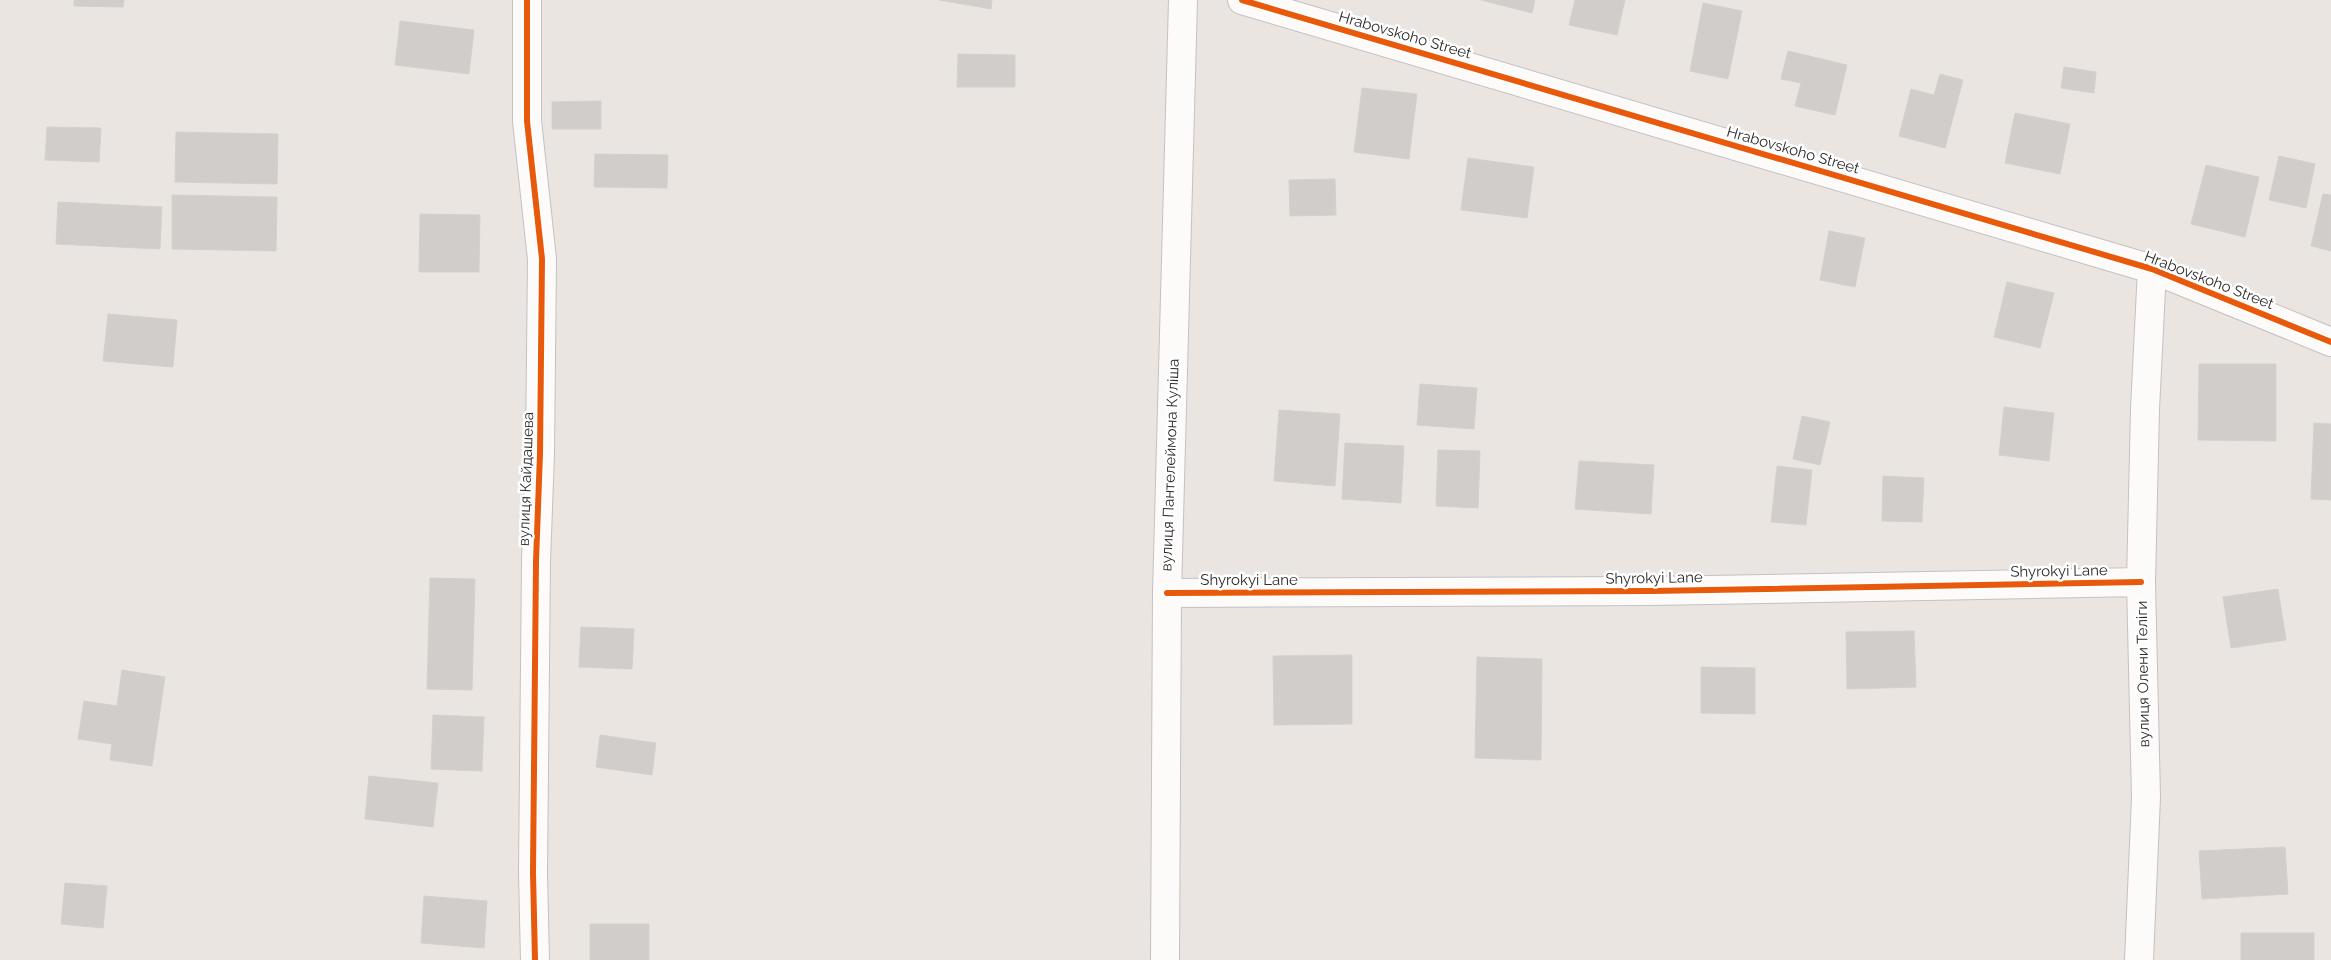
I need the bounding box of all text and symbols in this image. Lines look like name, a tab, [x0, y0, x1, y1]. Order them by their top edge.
street label: Hrabovskoho Street	[1337, 7, 1473, 63]
street label: Hrabovskoho Street	[1725, 122, 1861, 178]
street label: Hrabovskoho Street	[2142, 247, 2276, 313]
street label: вулиця Пантелеймона Куліша	[1157, 358, 1183, 572]
street label: вулиця Кайдашева	[515, 412, 537, 546]
street label: Shyrokyi Lane	[2010, 561, 2108, 581]
street label: Shyrokyi Lane	[1605, 568, 1703, 588]
street label: Shyrokyi Lane	[1200, 571, 1298, 589]
street label: вулиця Олени Теліги	[2133, 601, 2153, 747]

